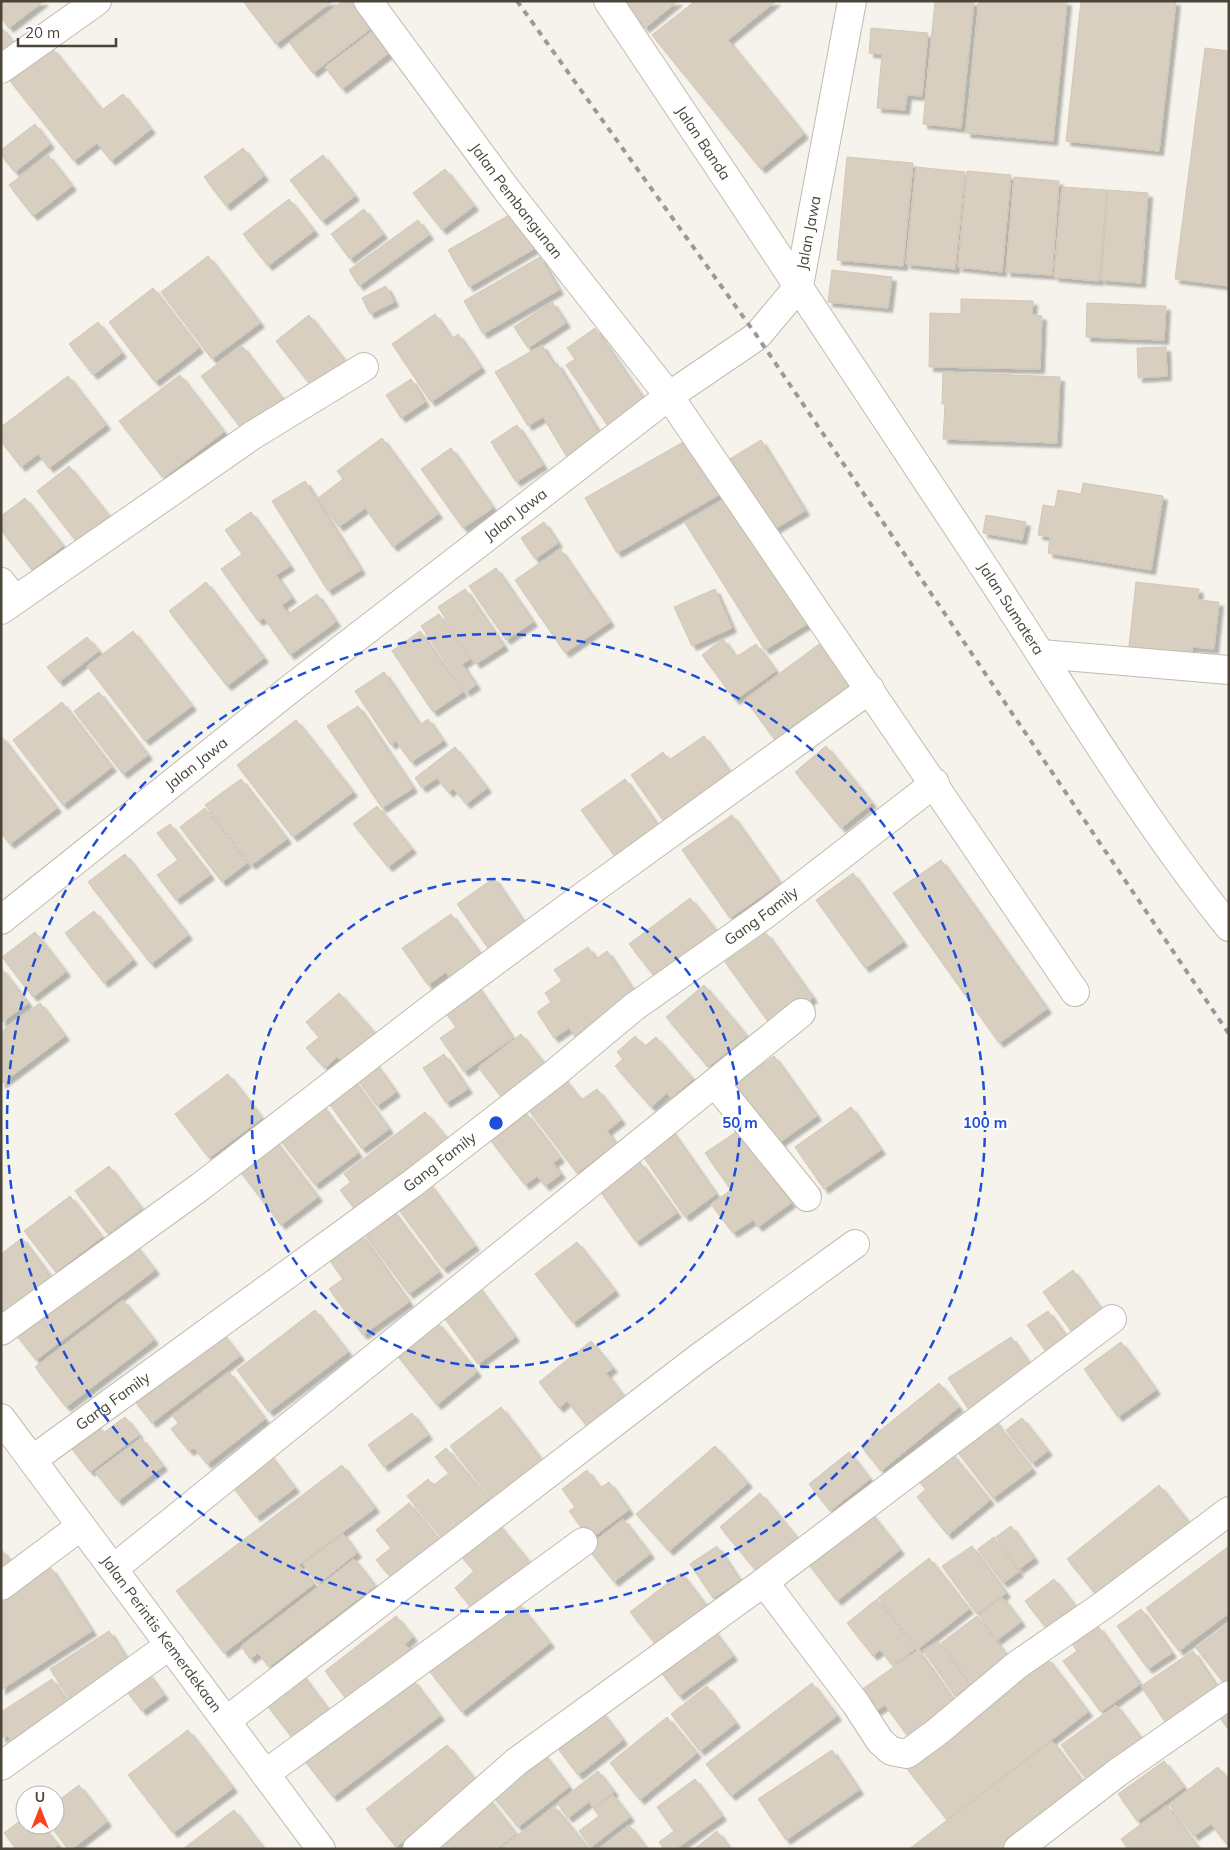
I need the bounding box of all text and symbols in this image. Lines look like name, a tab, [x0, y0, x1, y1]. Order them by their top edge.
scale bar	[18, 15, 115, 47]
text: 20 m	[25, 23, 60, 42]
street label: Jalan Banda	[672, 102, 735, 184]
street label: Jalan Pembangunan	[466, 139, 567, 262]
street label: Jalan Jawa	[792, 194, 825, 271]
street label: Jalan Jawa	[480, 484, 551, 545]
street label: Jalan Sumatera	[974, 558, 1048, 658]
street label: Jalan Jawa	[161, 733, 231, 794]
street label: Gang Family	[720, 882, 802, 949]
text: 50 m	[722, 1113, 758, 1132]
text: 100 m	[963, 1113, 1007, 1132]
centre of rings	[487, 1114, 505, 1132]
street label: Gang Family	[399, 1128, 480, 1196]
street label: Gang Family	[72, 1367, 153, 1434]
street label: Jalan Perintis Kemerdekaan	[97, 1551, 226, 1716]
north arrow	[15, 1785, 65, 1835]
text: U	[35, 1788, 45, 1806]

